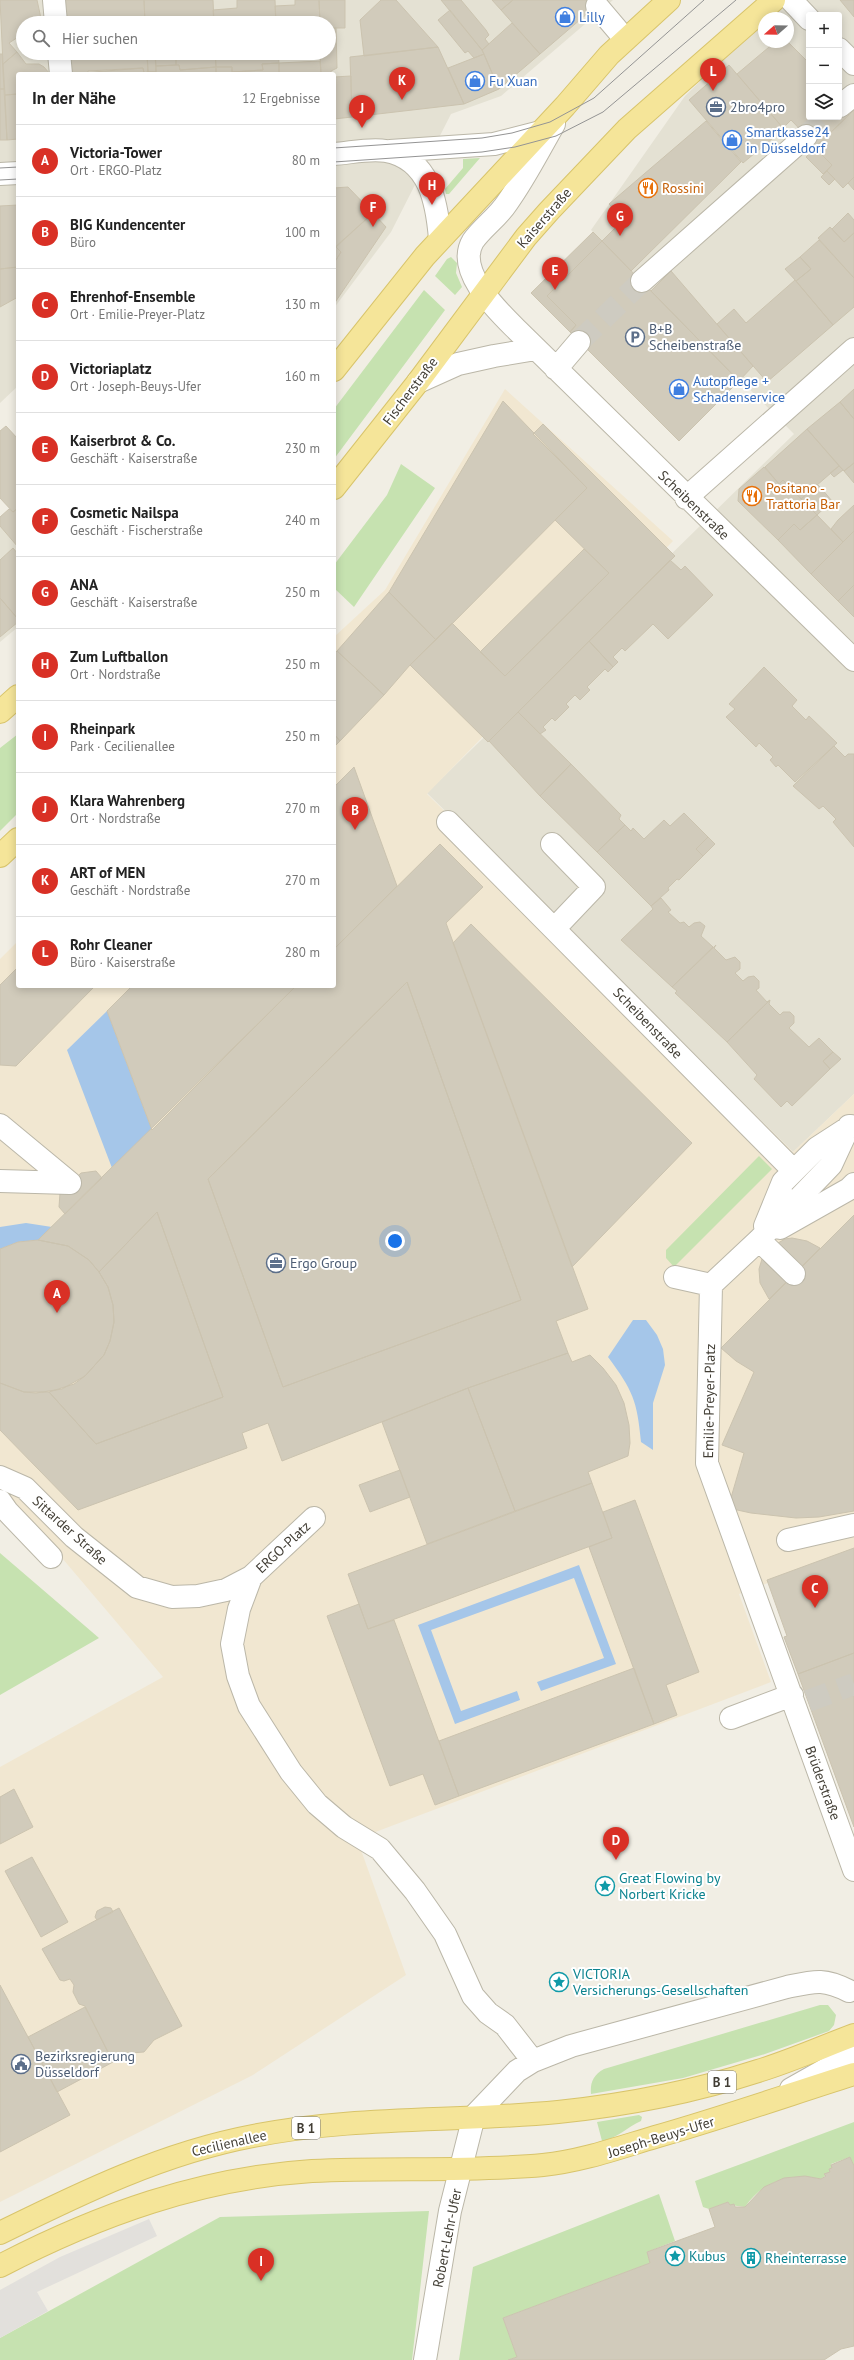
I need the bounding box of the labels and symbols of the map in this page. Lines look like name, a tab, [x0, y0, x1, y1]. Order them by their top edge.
shop icon: Lilly	[554, 6, 576, 28]
place label: Lilly	[579, 8, 605, 26]
north arrow	[758, 12, 794, 48]
pin: L	[700, 58, 726, 91]
pin: K	[389, 67, 415, 100]
shop icon: Fu Xuan	[464, 70, 486, 92]
place label: Fu Xuan	[489, 72, 538, 90]
pin: J	[349, 95, 375, 128]
office icon: 2bro4pro	[705, 96, 727, 118]
place label: 2bro4pro	[730, 98, 785, 116]
place label: Smartkasse24 in Düsseldorf	[746, 123, 830, 157]
shop icon: Smartkasse24 in Düsseldorf	[721, 129, 743, 151]
pin: H	[419, 172, 445, 205]
restaurant icon: Rossini	[637, 177, 659, 199]
place label: Rossini	[662, 179, 704, 197]
street label: Kaiserstraße	[513, 184, 575, 252]
pin: F	[360, 194, 386, 227]
pin: G	[607, 203, 633, 236]
pin: E	[542, 257, 568, 290]
place label: B+B Scheibenstraße	[649, 320, 741, 354]
parking icon: B+B Scheibenstraße	[624, 326, 646, 348]
street label: Fischerstraße	[379, 353, 441, 429]
place label: Autopflege + Schadenservice	[693, 372, 785, 406]
shop icon: Autopflege + Schadenservice	[668, 378, 690, 400]
street label: Scheibenstraße	[655, 466, 733, 544]
place label: Positano - Trattoria Bar	[766, 479, 840, 513]
restaurant icon: Positano - Trattoria Bar	[741, 485, 763, 507]
pin: B	[342, 797, 368, 830]
street label: Scheibenstraße	[609, 984, 687, 1062]
your location	[385, 1231, 405, 1251]
office icon: Ergo Group	[265, 1252, 287, 1274]
place label: Ergo Group	[290, 1254, 357, 1272]
pin: A	[44, 1280, 70, 1313]
street label: Emilie-Preyer-Platz	[699, 1344, 719, 1458]
street label: Sittarder Straße	[29, 1492, 111, 1568]
street label: ERGO-Platz	[252, 1517, 314, 1577]
pin: C	[802, 1575, 828, 1608]
street label: Brüderstraße	[801, 1743, 845, 1823]
pin: D	[603, 1827, 629, 1860]
place label: Great Flowing by Norbert Kricke	[619, 1869, 721, 1903]
place icon: Great Flowing by Norbert Kricke	[594, 1875, 616, 1897]
place label: VICTORIA Versicherungs-Gesellschaften	[572, 1965, 748, 1999]
place icon: VICTORIA Versicherungs-Gesellschaften	[548, 1971, 570, 1993]
place label: Bezirksregierung Düsseldorf	[35, 2047, 135, 2081]
public building icon: Bezirksregierung Düsseldorf	[10, 2053, 32, 2075]
road number: B 1	[708, 2071, 736, 2093]
street label: Joseph-Beuys-Ufer	[605, 2112, 717, 2162]
road number: B 1	[292, 2117, 320, 2139]
street label: Cecilienallee	[190, 2126, 268, 2160]
street label: Robert-Lehr-Ufer	[429, 2187, 465, 2289]
place icon: Kubus	[664, 2245, 686, 2267]
place label: Kubus	[689, 2247, 726, 2265]
building icon: Rheinterrasse	[740, 2247, 762, 2269]
pin: I	[248, 2248, 274, 2281]
place label: Rheinterrasse	[765, 2249, 847, 2267]

